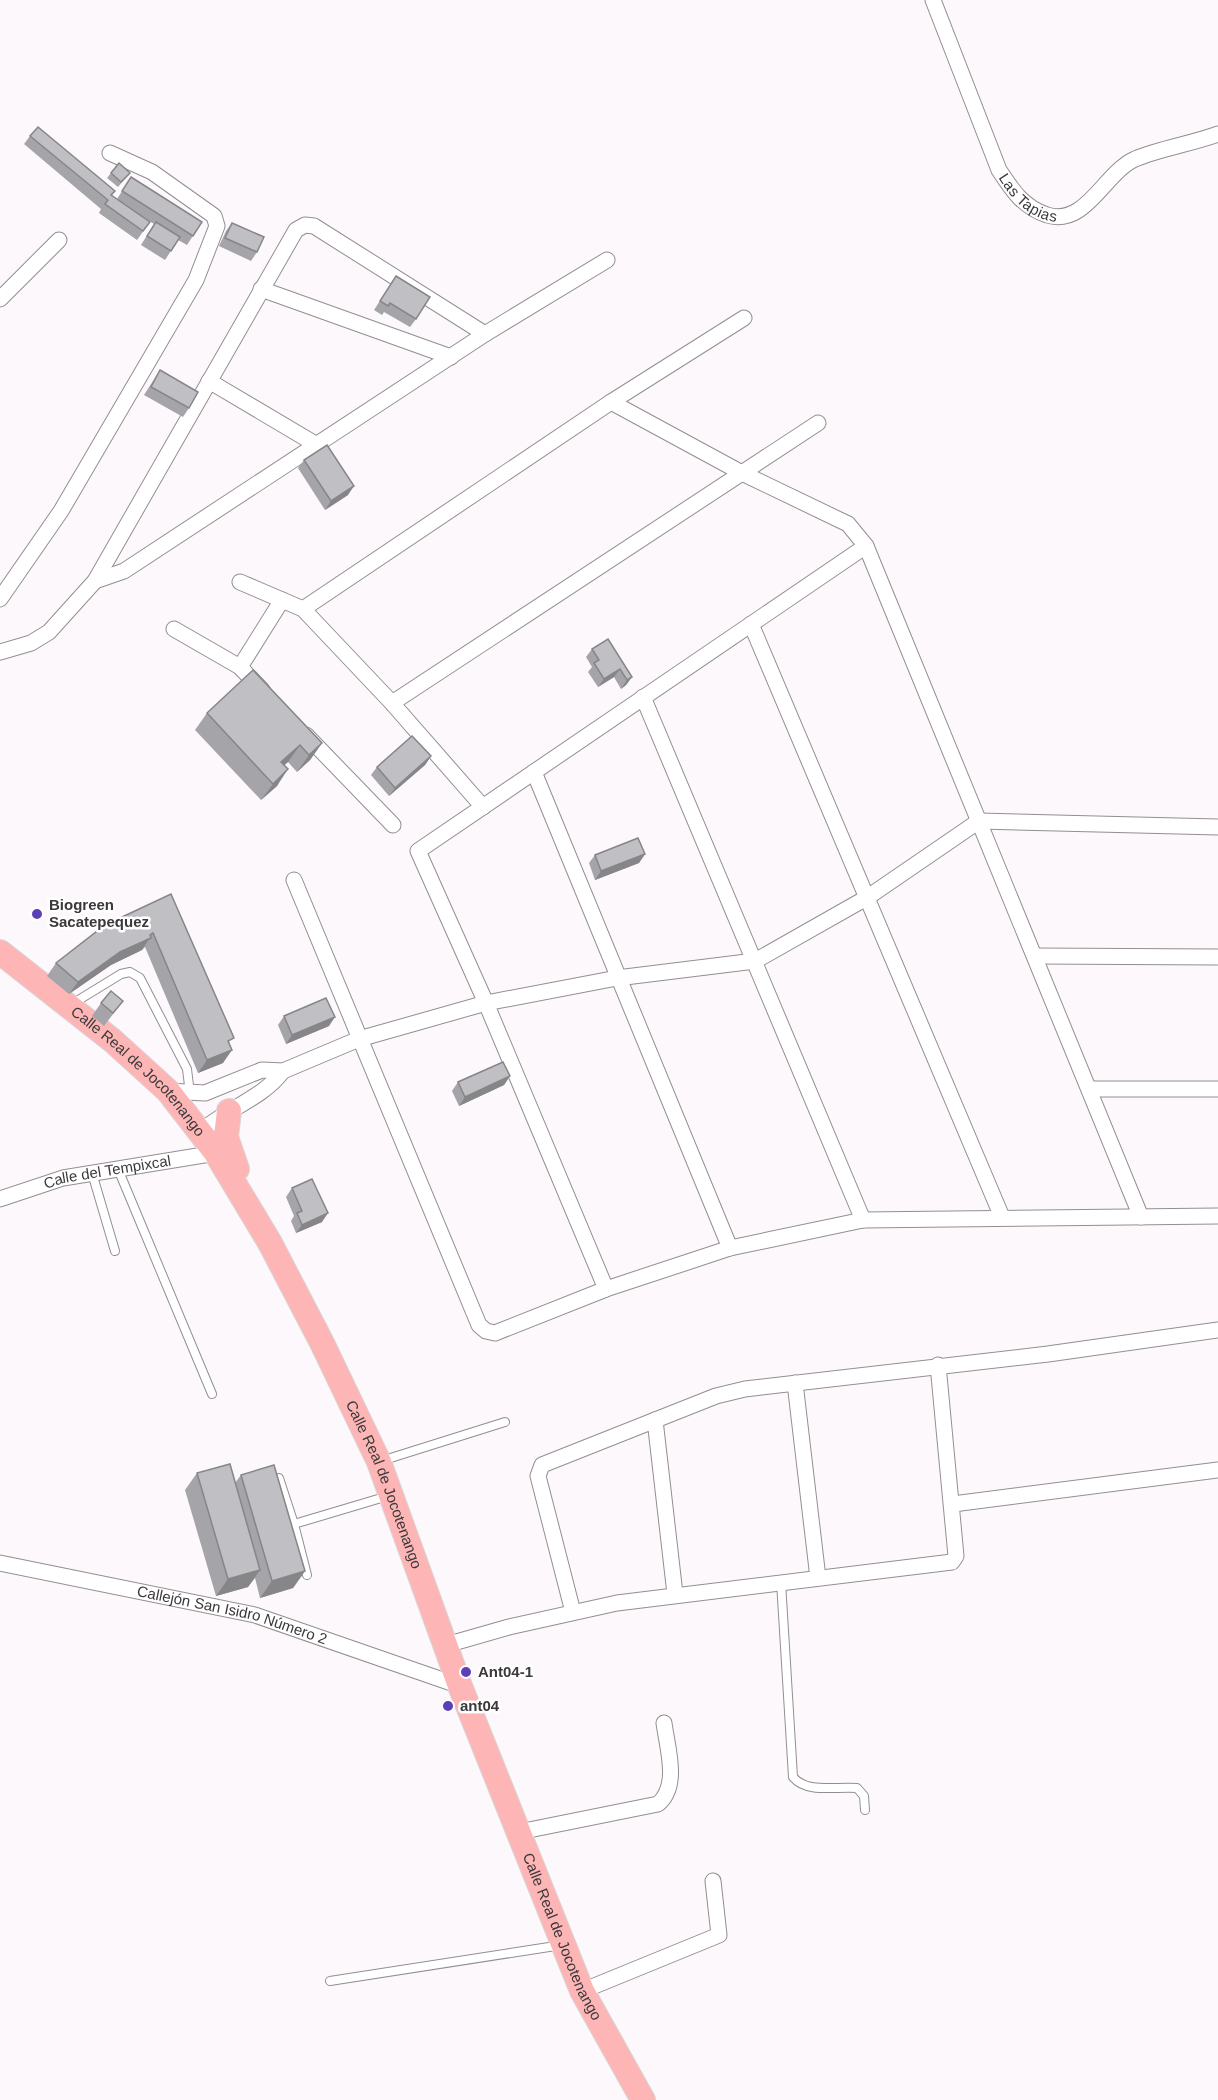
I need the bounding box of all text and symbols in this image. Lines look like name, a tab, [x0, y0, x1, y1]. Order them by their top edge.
street label: Las Tapias	[996, 170, 1058, 225]
place label: Biogreen Sacatepequez	[49, 896, 149, 930]
marker: Biogreen Sacatepequez	[30, 907, 44, 921]
street label: Calle Real de Jocotenango	[68, 1002, 209, 1139]
street label: Calle del Tempixcal	[41, 1152, 172, 1192]
street label: Calle Real de Jocotenango	[343, 1397, 426, 1571]
street label: Callejón San Isidro Número 2	[136, 1582, 330, 1647]
place label: Ant04-1	[478, 1663, 533, 1680]
marker: Ant04-1	[459, 1665, 473, 1679]
place label: ant04	[460, 1697, 500, 1714]
marker: ant04	[441, 1699, 455, 1713]
street label: Calle Real de Jocotenango	[520, 1850, 606, 2023]

